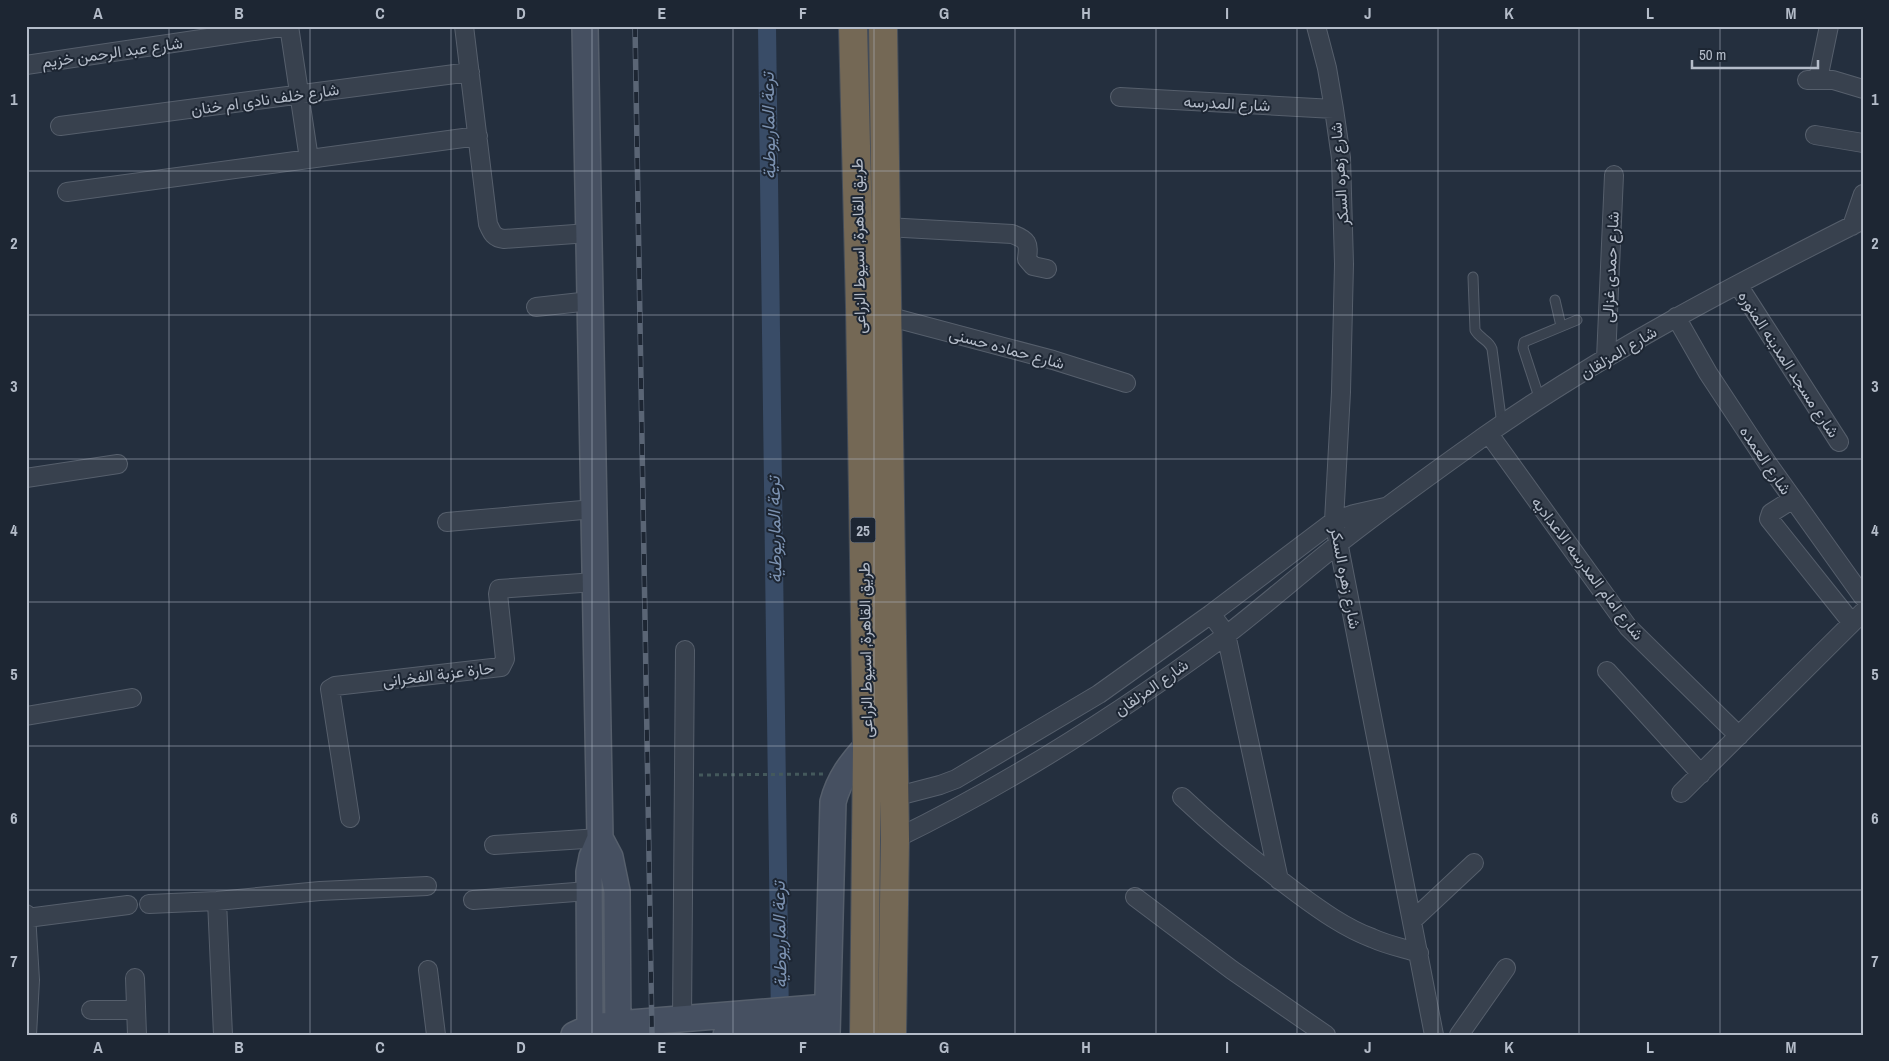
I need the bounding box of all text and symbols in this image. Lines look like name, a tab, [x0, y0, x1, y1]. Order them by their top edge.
text: A	[93, 2, 103, 24]
text: B	[234, 2, 244, 24]
text: C	[375, 2, 385, 24]
text: D	[516, 2, 526, 24]
text: E	[658, 2, 667, 24]
text: F	[799, 2, 807, 24]
text: G	[939, 2, 949, 24]
text: H	[1081, 2, 1091, 24]
text: I	[1225, 2, 1229, 24]
text: J	[1364, 2, 1372, 24]
text: K	[1504, 2, 1514, 24]
text: L	[1646, 2, 1654, 24]
text: M	[1786, 2, 1797, 24]
street label: شارع عبد الرحمن خزيم	[40, 31, 184, 74]
scale bar	[1692, 38, 1818, 70]
text: 50 m	[1699, 44, 1726, 65]
water label: ترعة الماريوطية	[755, 70, 781, 180]
street label: شارع خلف نادى ام خنان	[189, 78, 341, 121]
text: 1	[10, 88, 18, 110]
text: 1	[1871, 88, 1879, 110]
street label: شارع المدرسه	[1183, 90, 1271, 117]
street label: شارع زهره السكر	[1324, 122, 1355, 227]
street label: طريق القاهرة, اسيوط الزراعى	[845, 158, 871, 334]
street label: شارع حمدى غزالى	[1596, 211, 1625, 323]
text: 2	[10, 232, 18, 254]
text: 2	[1871, 232, 1879, 254]
street label: شارع مسجد المدينه المنوره	[1732, 286, 1845, 442]
street label: شارع المزلقان	[1575, 320, 1661, 384]
street label: شارع حماده حسنى	[947, 322, 1067, 375]
text: 3	[10, 375, 18, 397]
text: 3	[1871, 375, 1879, 397]
street label: شارع العمده	[1734, 421, 1797, 499]
water label: ترعة الماريوطية	[761, 474, 787, 584]
street label: شارع امام المدرسه الاعداديه	[1526, 492, 1649, 645]
road number: 25	[850, 518, 876, 542]
text: 4	[10, 519, 18, 541]
text: 4	[1871, 519, 1879, 541]
street label: شارع زهره السكر	[1324, 524, 1367, 631]
street label: طريق القاهرة, اسيوط الزراعى	[852, 562, 878, 738]
street label: شارع المزلقان	[1109, 653, 1193, 721]
street label: حارة عزبة الفخرانى	[381, 656, 495, 692]
text: 5	[10, 663, 18, 685]
text: 5	[1871, 663, 1879, 685]
text: 6	[10, 807, 18, 829]
text: 6	[1871, 807, 1879, 829]
water label: ترعة الماريوطية	[766, 879, 792, 989]
text: 7	[10, 950, 18, 972]
text: 7	[1871, 950, 1879, 972]
text: A	[93, 1036, 103, 1058]
text: B	[234, 1036, 244, 1058]
text: C	[375, 1036, 385, 1058]
text: D	[516, 1036, 526, 1058]
text: E	[658, 1036, 667, 1058]
text: F	[799, 1036, 807, 1058]
text: G	[939, 1036, 949, 1058]
text: H	[1081, 1036, 1091, 1058]
text: I	[1225, 1036, 1229, 1058]
text: J	[1364, 1036, 1372, 1058]
text: K	[1504, 1036, 1514, 1058]
text: L	[1646, 1036, 1654, 1058]
text: M	[1786, 1036, 1797, 1058]

